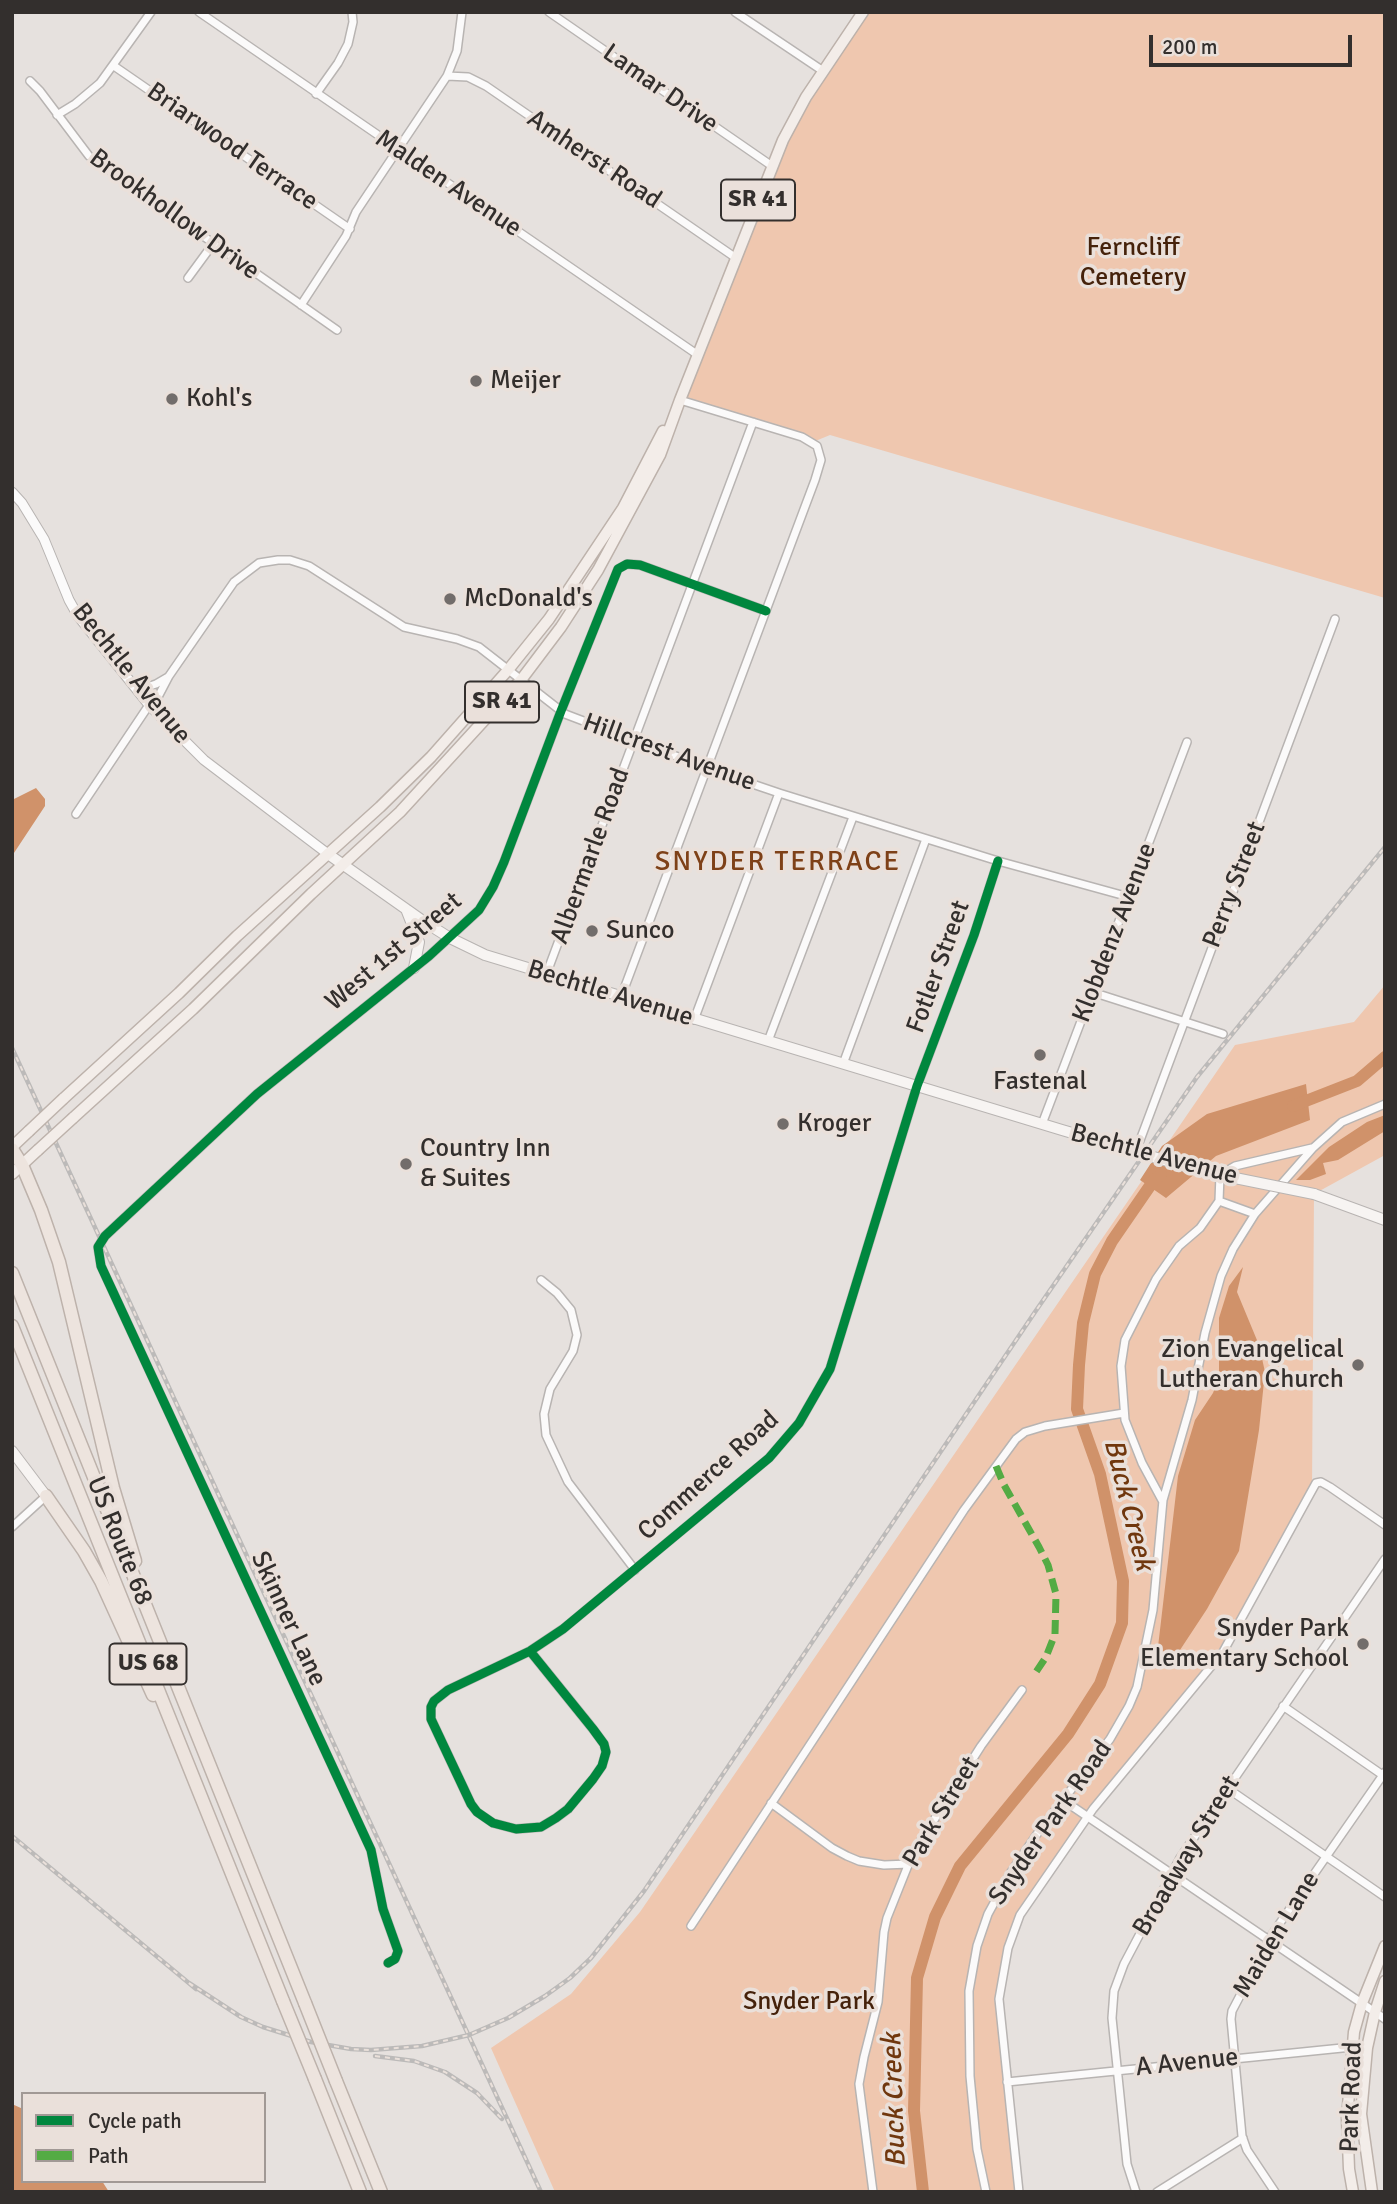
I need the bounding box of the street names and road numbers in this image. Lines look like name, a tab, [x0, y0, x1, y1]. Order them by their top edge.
street label: Lamar Drive	[596, 38, 724, 140]
street label: Briarwood Terrace	[141, 76, 323, 218]
street label: Amherst Road	[521, 104, 667, 216]
street label: Malden Avenue	[369, 124, 527, 244]
street label: Brookhollow Drive	[83, 143, 265, 287]
road number: SR 41	[721, 180, 795, 220]
street label: Bechtle Avenue	[65, 597, 197, 751]
road number: SR 41	[465, 682, 539, 722]
street label: Hillcrest Avenue	[579, 707, 759, 799]
street label: Albermarle Road	[545, 764, 637, 948]
street label: Perry Street	[1197, 818, 1273, 952]
street label: Klobdenz Avenue	[1066, 839, 1164, 1027]
street label: West 1st Street	[320, 886, 468, 1018]
street label: Fotler Street	[901, 897, 977, 1037]
street label: Bechtle Avenue	[523, 954, 697, 1034]
street label: Bechtle Avenue	[1067, 1118, 1241, 1192]
street label: Commerce Road	[632, 1405, 786, 1547]
street label: US Route 68	[79, 1472, 159, 1610]
street label: Skinner Lane	[243, 1547, 333, 1691]
road number: US 68	[110, 1644, 186, 1684]
street label: Snyder Park Road	[983, 1735, 1119, 1911]
street label: Park Street	[897, 1751, 987, 1873]
street label: Broadway Street	[1127, 1770, 1247, 1942]
street label: Maiden Lane	[1227, 1866, 1327, 2004]
street label: Park Road	[1334, 2041, 1370, 2153]
street label: A Avenue	[1134, 2042, 1240, 2084]

